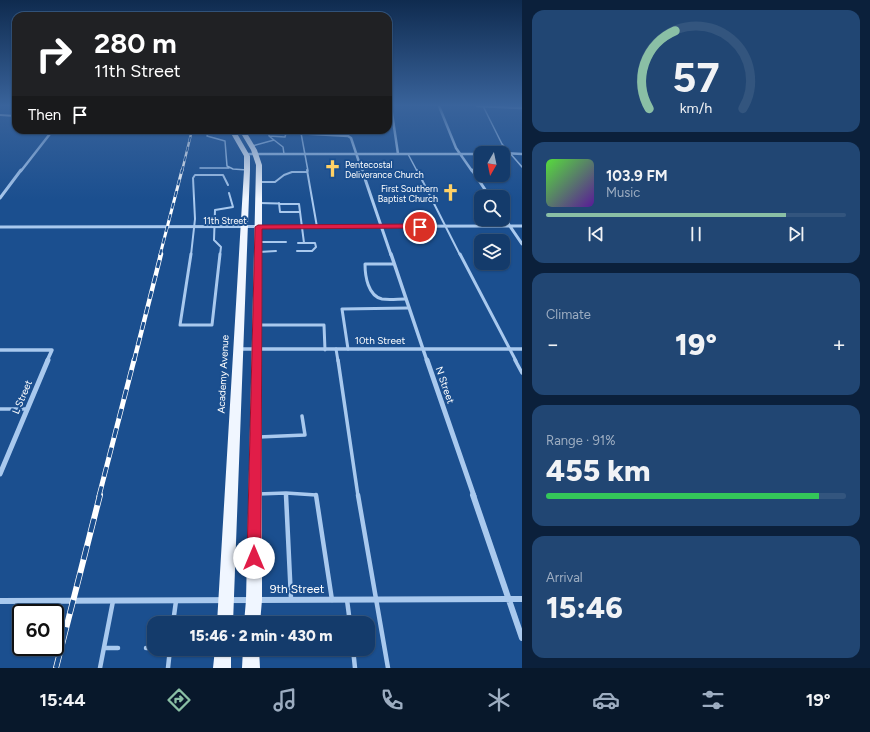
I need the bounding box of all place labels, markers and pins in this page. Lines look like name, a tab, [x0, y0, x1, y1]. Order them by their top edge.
church icon: Pentecostal Deliverance Church	[322, 159, 342, 179]
place label: Pentecostal Deliverance Church	[345, 159, 424, 180]
place label: First Southern Baptist Church	[378, 183, 438, 204]
church icon: First Southern Baptist Church	[441, 183, 461, 203]
pin	[403, 210, 437, 244]

